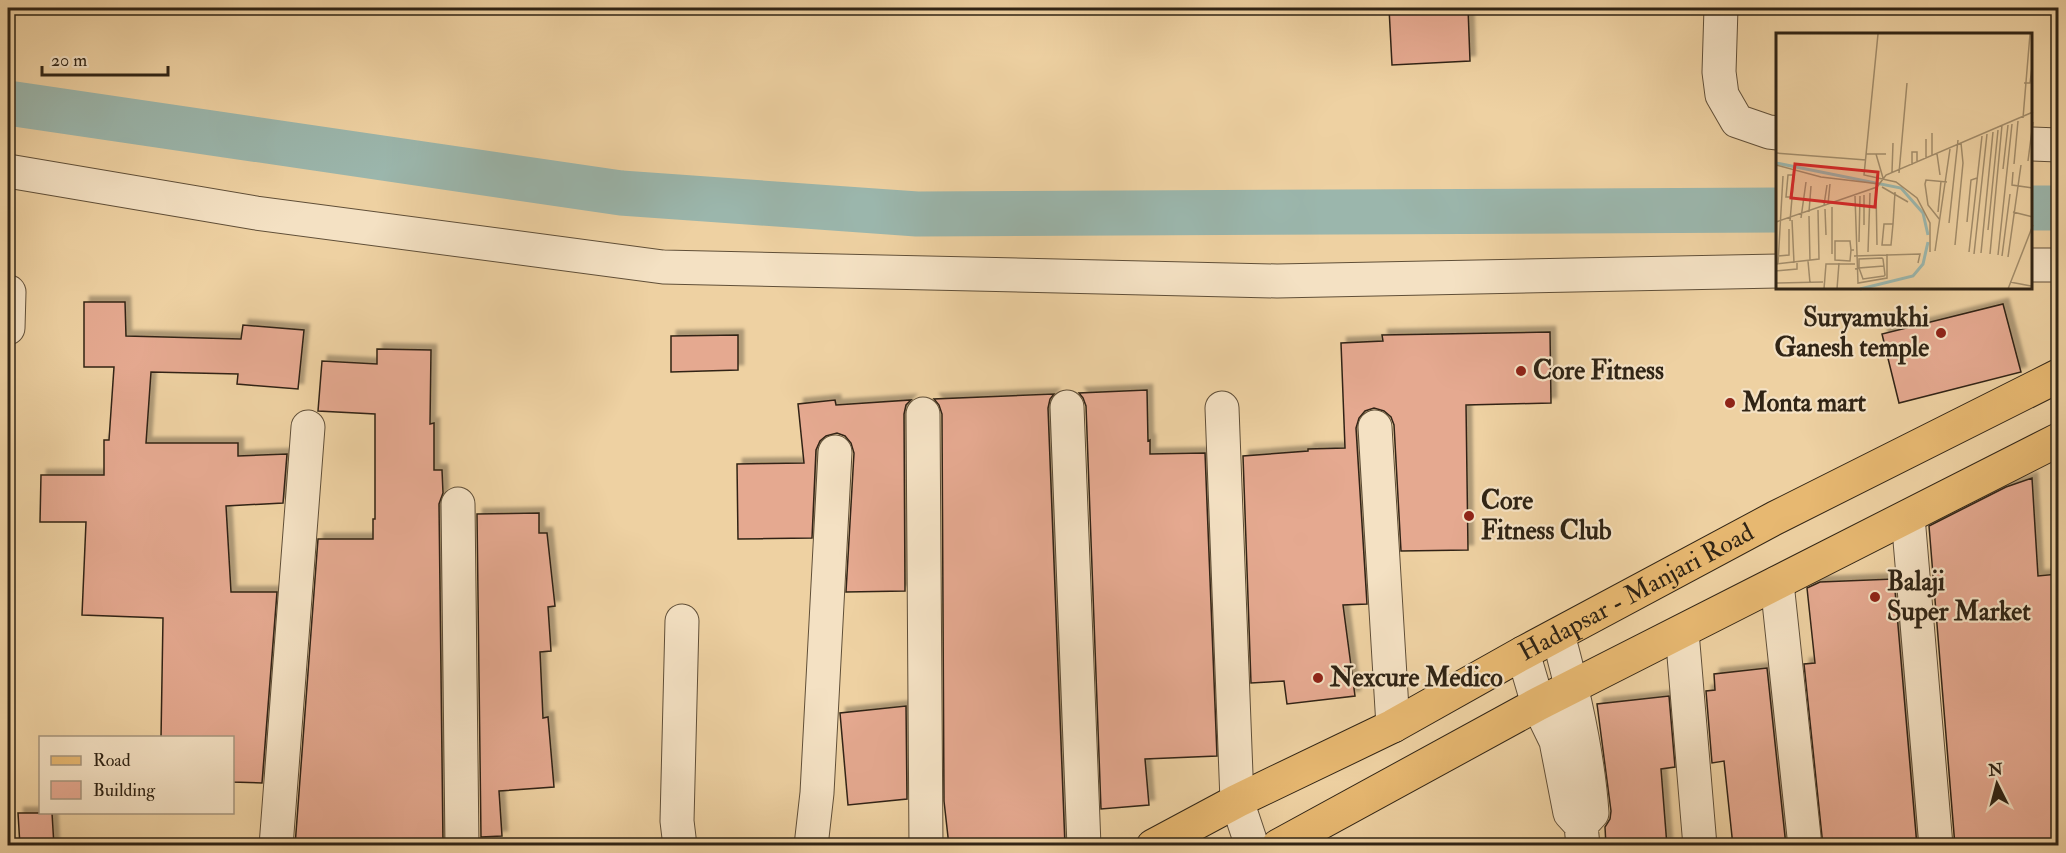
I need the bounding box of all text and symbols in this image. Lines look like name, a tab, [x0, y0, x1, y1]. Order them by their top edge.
inset map	[1776, 33, 2033, 290]
scale bar	[42, 39, 168, 77]
text: 20 m	[51, 49, 87, 72]
place label: Suryamukhi Ganesh temple	[1774, 302, 1929, 365]
marker: Suryamukhi Ganesh temple	[1934, 326, 1948, 340]
place label: Core Fitness	[1533, 355, 1664, 387]
marker: Core Fitness	[1514, 364, 1528, 378]
place label: Monta mart	[1741, 387, 1867, 419]
marker: Monta mart	[1723, 396, 1737, 410]
place label: Core Fitness Club	[1481, 485, 1612, 547]
marker: Core Fitness Club	[1462, 509, 1476, 523]
street label: Hadapsar - Manjari Road	[1513, 516, 1760, 668]
place label: Balaji Super Market	[1887, 566, 2031, 629]
marker: Balaji Super Market	[1868, 590, 1882, 604]
place label: Nexcure Medico	[1329, 662, 1503, 694]
marker: Nexcure Medico	[1311, 671, 1325, 685]
legend	[39, 736, 234, 814]
text: Road	[93, 749, 131, 772]
north arrow	[1967, 754, 2027, 814]
text: N	[1986, 759, 2004, 781]
text: Building	[93, 779, 156, 802]

